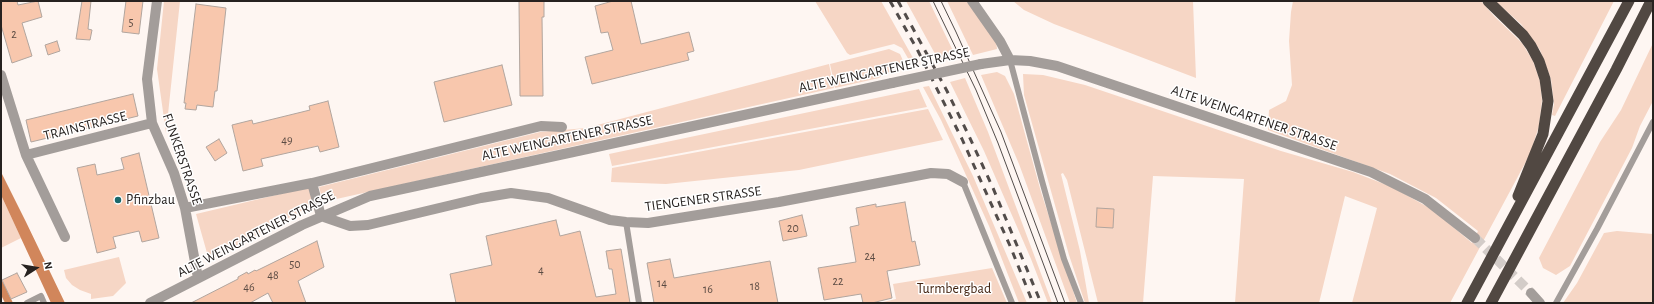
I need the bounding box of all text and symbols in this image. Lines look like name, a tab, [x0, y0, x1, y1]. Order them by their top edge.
house number: 5	[128, 15, 134, 29]
house number: 2	[11, 27, 17, 41]
street label: ALTE WEINGARTENER STRASSE	[797, 44, 971, 96]
street label: ALTE WEINGARTENER STRASSE	[1169, 82, 1339, 154]
street label: TRAINSTRASSE	[42, 108, 128, 144]
street label: FUNKERSTRASSE	[158, 111, 206, 207]
street label: ALTE WEINGARTENER STRASSE	[480, 112, 654, 164]
house number: 49	[281, 133, 293, 147]
street label: TIENGENER STRASSE	[644, 183, 762, 215]
street label: ALTE WEINGARTENER STRASSE	[175, 187, 337, 281]
place label: Pfinzbau	[126, 192, 175, 208]
marker: Pfinzbau	[113, 195, 123, 205]
house number: 20	[787, 221, 799, 235]
north arrow	[16, 248, 56, 288]
house number: 24	[864, 249, 876, 263]
house number: 50	[289, 257, 301, 271]
text: N	[42, 261, 54, 270]
house number: 4	[538, 263, 544, 277]
house number: 48	[267, 268, 279, 282]
house number: 22	[833, 274, 843, 288]
house number: 14	[657, 276, 667, 290]
house number: 18	[750, 279, 760, 293]
house number: 46	[243, 280, 255, 294]
park label: Turmbergbad	[917, 281, 991, 297]
house number: 16	[703, 282, 713, 296]

